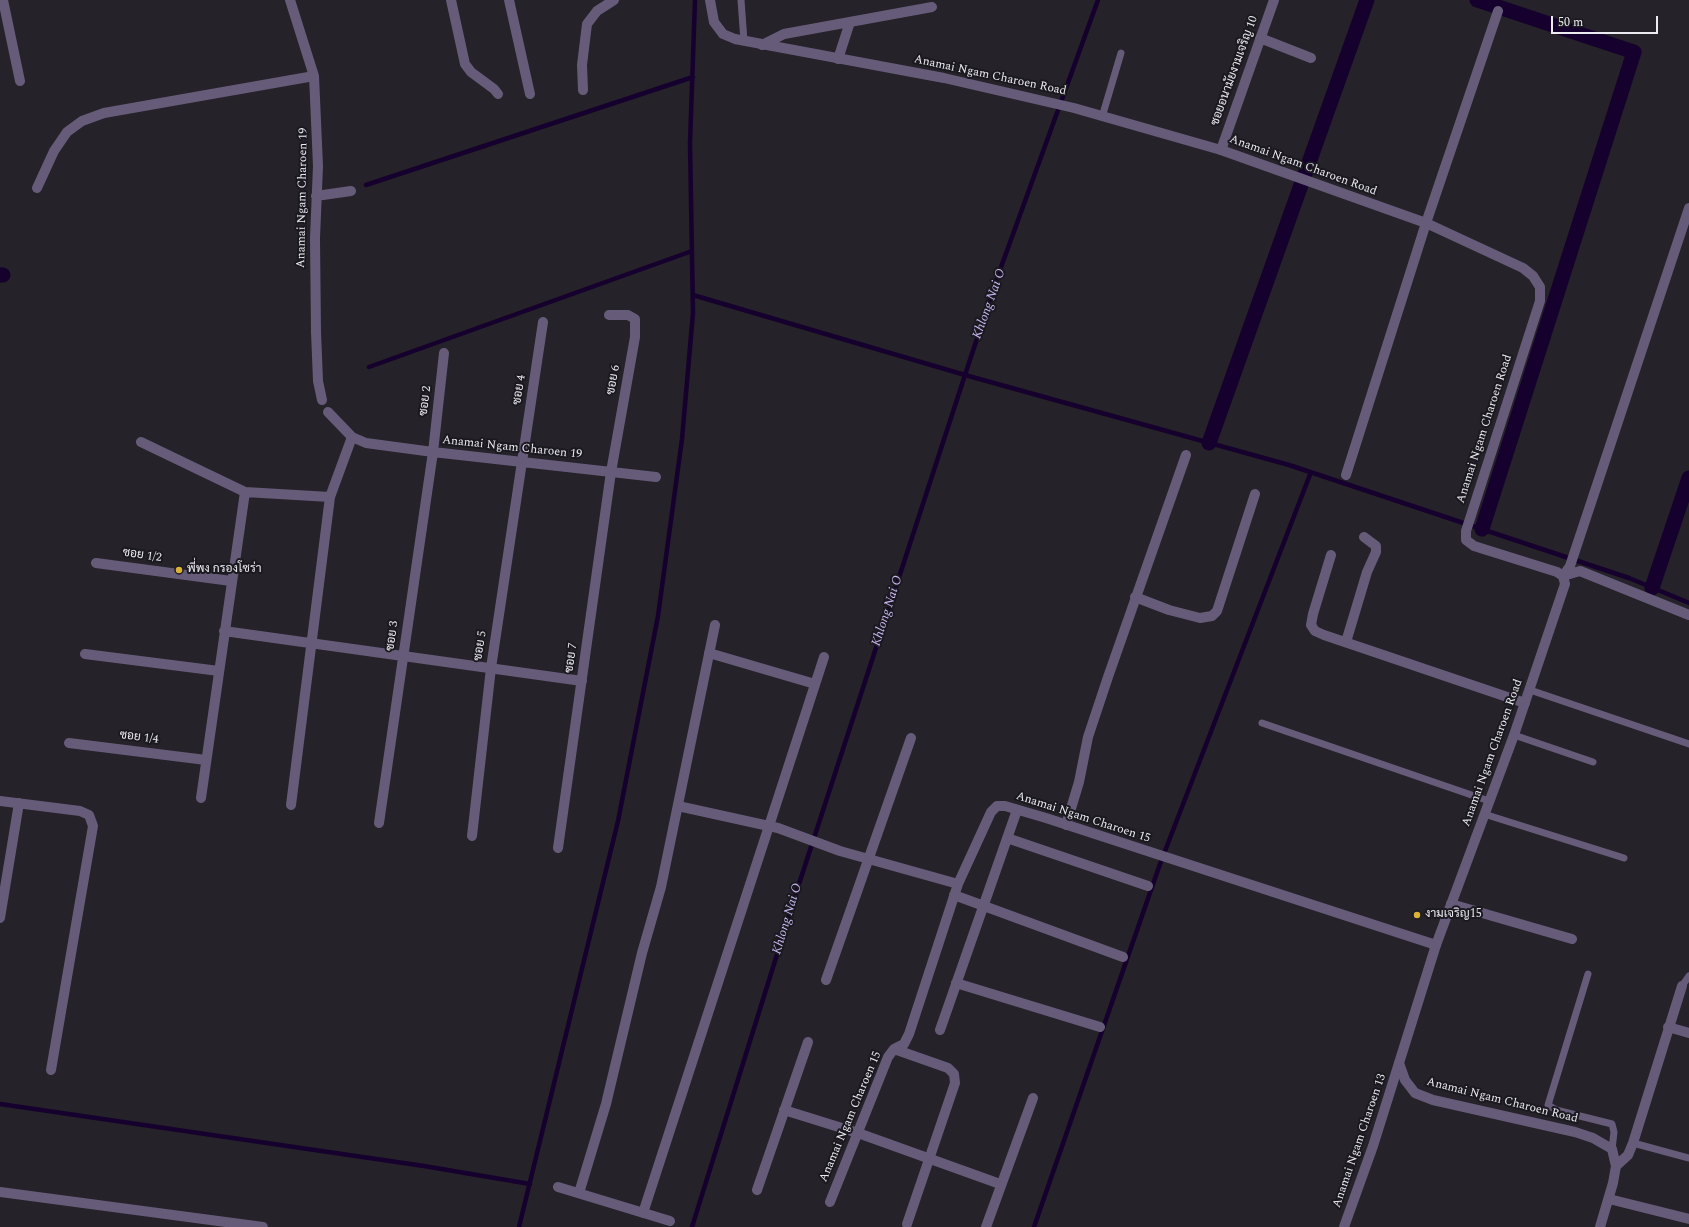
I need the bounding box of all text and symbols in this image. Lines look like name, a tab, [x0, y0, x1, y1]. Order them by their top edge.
scale bar	[1553, 8, 1660, 34]
text: 50 m	[1558, 13, 1583, 32]
street label: ซอยอนามัยงามเจริญ 10	[1208, 14, 1262, 128]
street label: Anamai Ngam Charoen Road	[912, 53, 1068, 99]
street label: Anamai Ngam Charoen 19	[295, 128, 311, 268]
street label: Anamai Ngam Charoen Road	[1227, 133, 1379, 199]
water label: Khlong Nai O	[970, 267, 1010, 341]
street label: Anamai Ngam Charoen Road	[1454, 353, 1516, 505]
street label: ซอย 6	[604, 364, 624, 396]
street label: ซอย 4	[511, 374, 529, 406]
street label: ซอย 2	[417, 385, 435, 417]
street label: Anamai Ngam Charoen 19	[441, 433, 583, 463]
street label: ซอย 1/2	[122, 546, 162, 566]
place label: พี่พง กรองโซร่า	[187, 563, 262, 577]
marker: พี่พง กรองโซร่า	[174, 565, 184, 575]
water label: Khlong Nai O	[869, 574, 907, 648]
street label: ซอย 3	[384, 620, 402, 652]
street label: ซอย 5	[472, 630, 490, 662]
street label: ซอย 7	[563, 642, 581, 674]
street label: Anamai Ngam Charoen Road	[1460, 677, 1526, 829]
street label: ซอย 1/4	[119, 728, 159, 748]
street label: Anamai Ngam Charoen 15	[1014, 789, 1152, 847]
water label: Khlong Nai O	[770, 881, 806, 957]
place label: งามเจริญ15	[1425, 908, 1482, 922]
marker: งามเจริญ15	[1412, 910, 1422, 920]
street label: Anamai Ngam Charoen 15	[817, 1050, 885, 1184]
street label: Anamai Ngam Charoen 13	[1330, 1072, 1390, 1210]
street label: Anamai Ngam Charoen Road	[1425, 1075, 1579, 1127]

